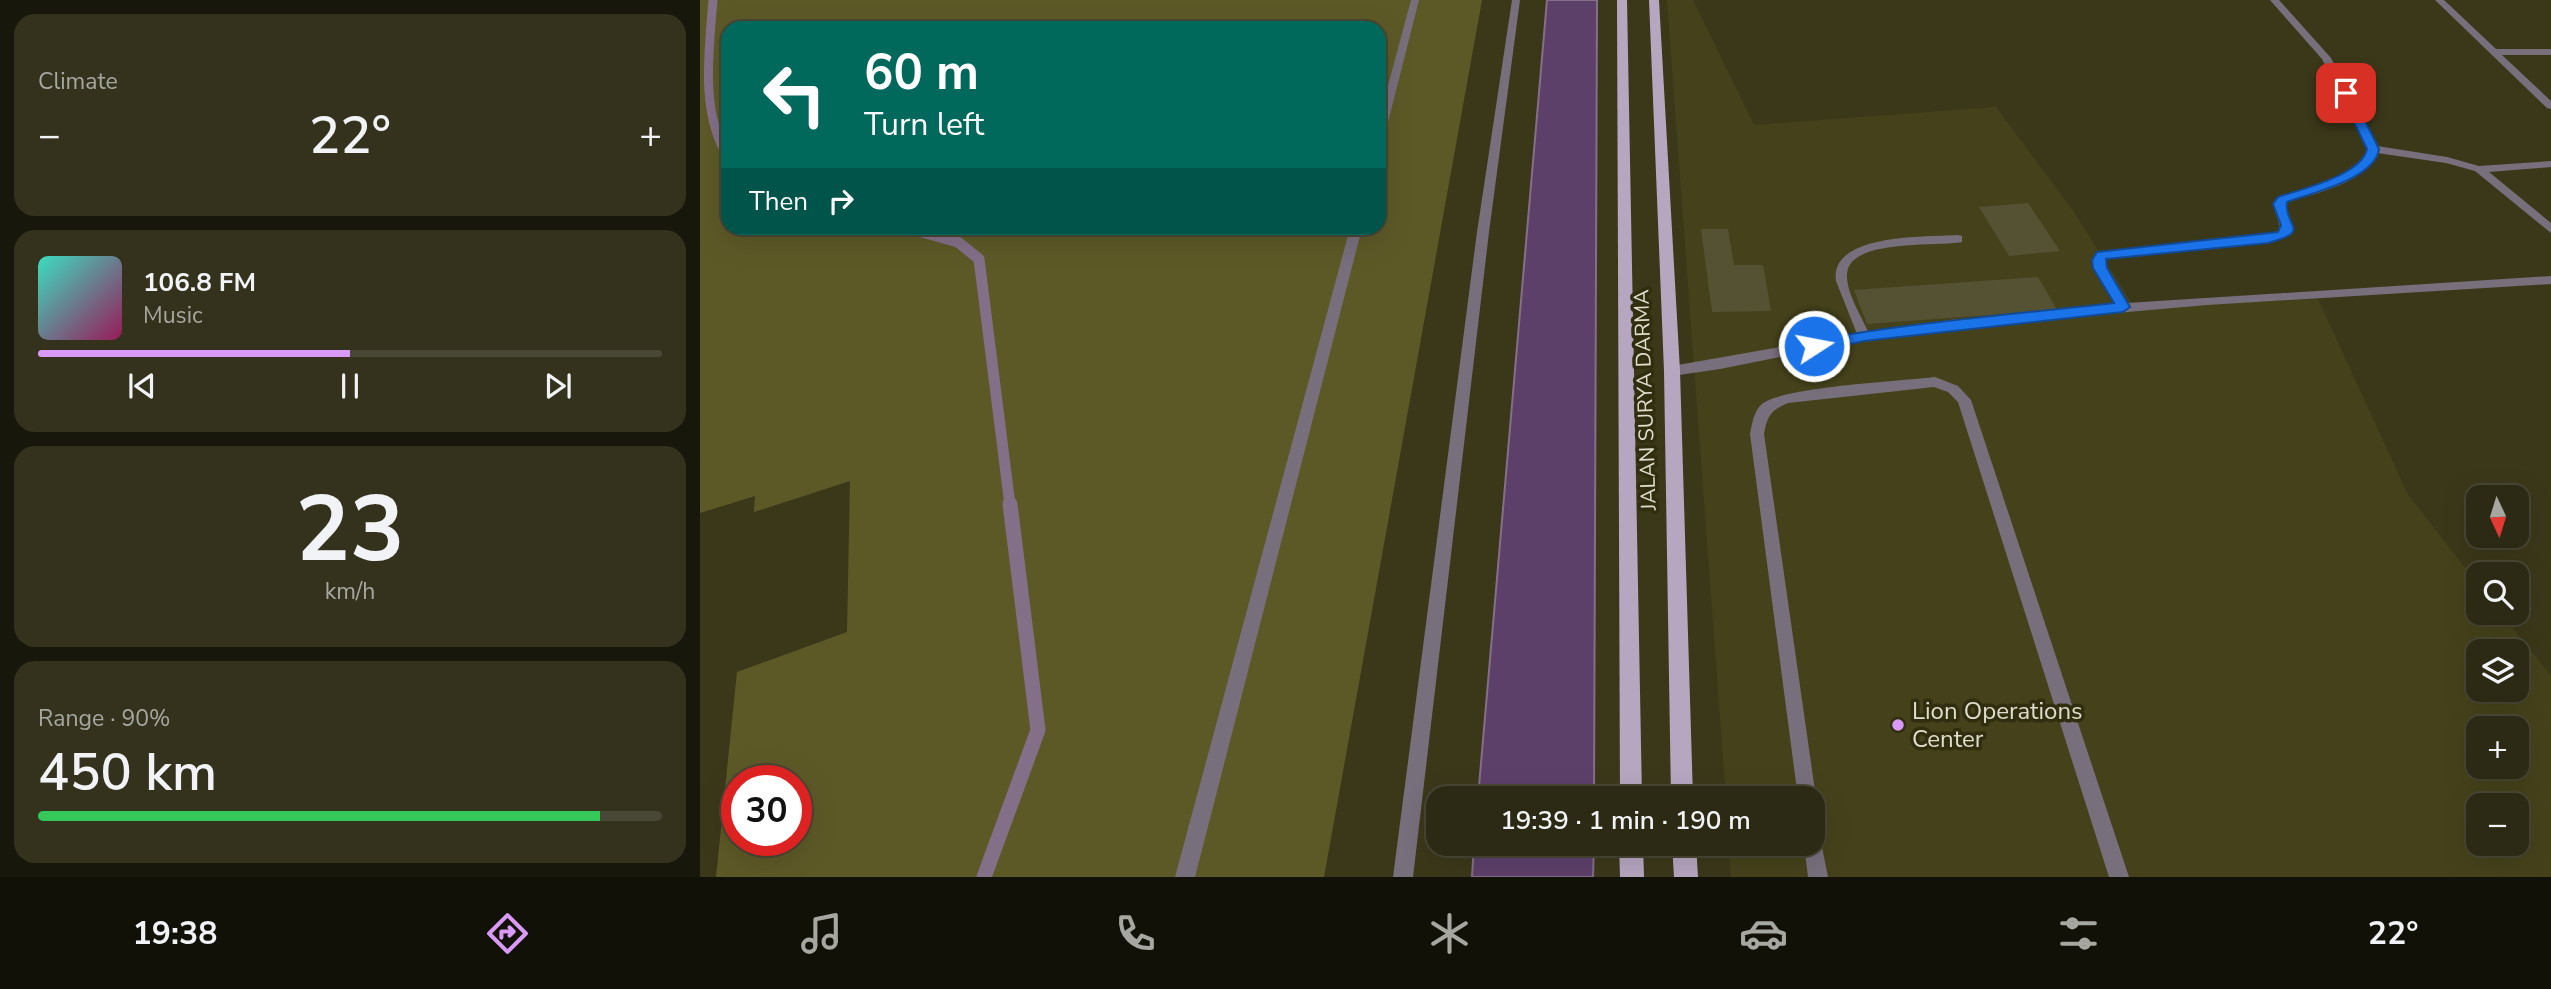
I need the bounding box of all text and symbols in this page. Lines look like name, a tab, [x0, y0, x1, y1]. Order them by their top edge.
text: 60 m	[864, 39, 979, 106]
icon: left	[749, 49, 840, 140]
pin	[2316, 63, 2376, 123]
text: Climate	[38, 66, 118, 97]
icon: arrive	[2327, 74, 2365, 112]
text: 22°	[309, 100, 391, 171]
text: Turn left	[864, 103, 984, 146]
text: −	[38, 110, 61, 161]
text: +	[639, 110, 662, 161]
icon: right	[822, 182, 860, 220]
text: Then	[749, 184, 808, 219]
text: 106.8 FM	[143, 265, 256, 300]
street label: JALAN SURYA DARMA	[1627, 289, 1663, 512]
text: Music	[143, 300, 203, 331]
position arrow	[1777, 309, 1851, 383]
icon: previous	[123, 367, 161, 405]
icon: pause	[331, 367, 369, 405]
icon: next	[539, 367, 577, 405]
text: 23	[295, 468, 405, 592]
north arrow	[2466, 485, 2529, 548]
map controls	[2466, 485, 2529, 856]
button: search	[2466, 562, 2529, 625]
text: km/h	[325, 576, 375, 607]
button: layers	[2466, 639, 2529, 702]
place label: Lion Operations Center	[1912, 695, 2083, 755]
text: Range · 90%	[38, 703, 170, 734]
button: +	[2466, 716, 2529, 779]
marker: Lion Operations Center	[1890, 717, 1906, 733]
text: 450 km	[38, 737, 217, 808]
speed limit sign: 30	[721, 765, 812, 856]
button: −	[2466, 793, 2529, 856]
text: 19:39 · 1 min · 190 m	[1500, 803, 1751, 838]
icon: directions	[483, 909, 532, 958]
icon: music	[797, 909, 846, 958]
icon: phone	[1111, 909, 1160, 958]
icon: climate	[1425, 909, 1474, 958]
icon: car	[1739, 909, 1788, 958]
icon: filters	[2054, 909, 2103, 958]
text: 19:38	[133, 912, 217, 955]
text: 22°	[2368, 912, 2418, 955]

